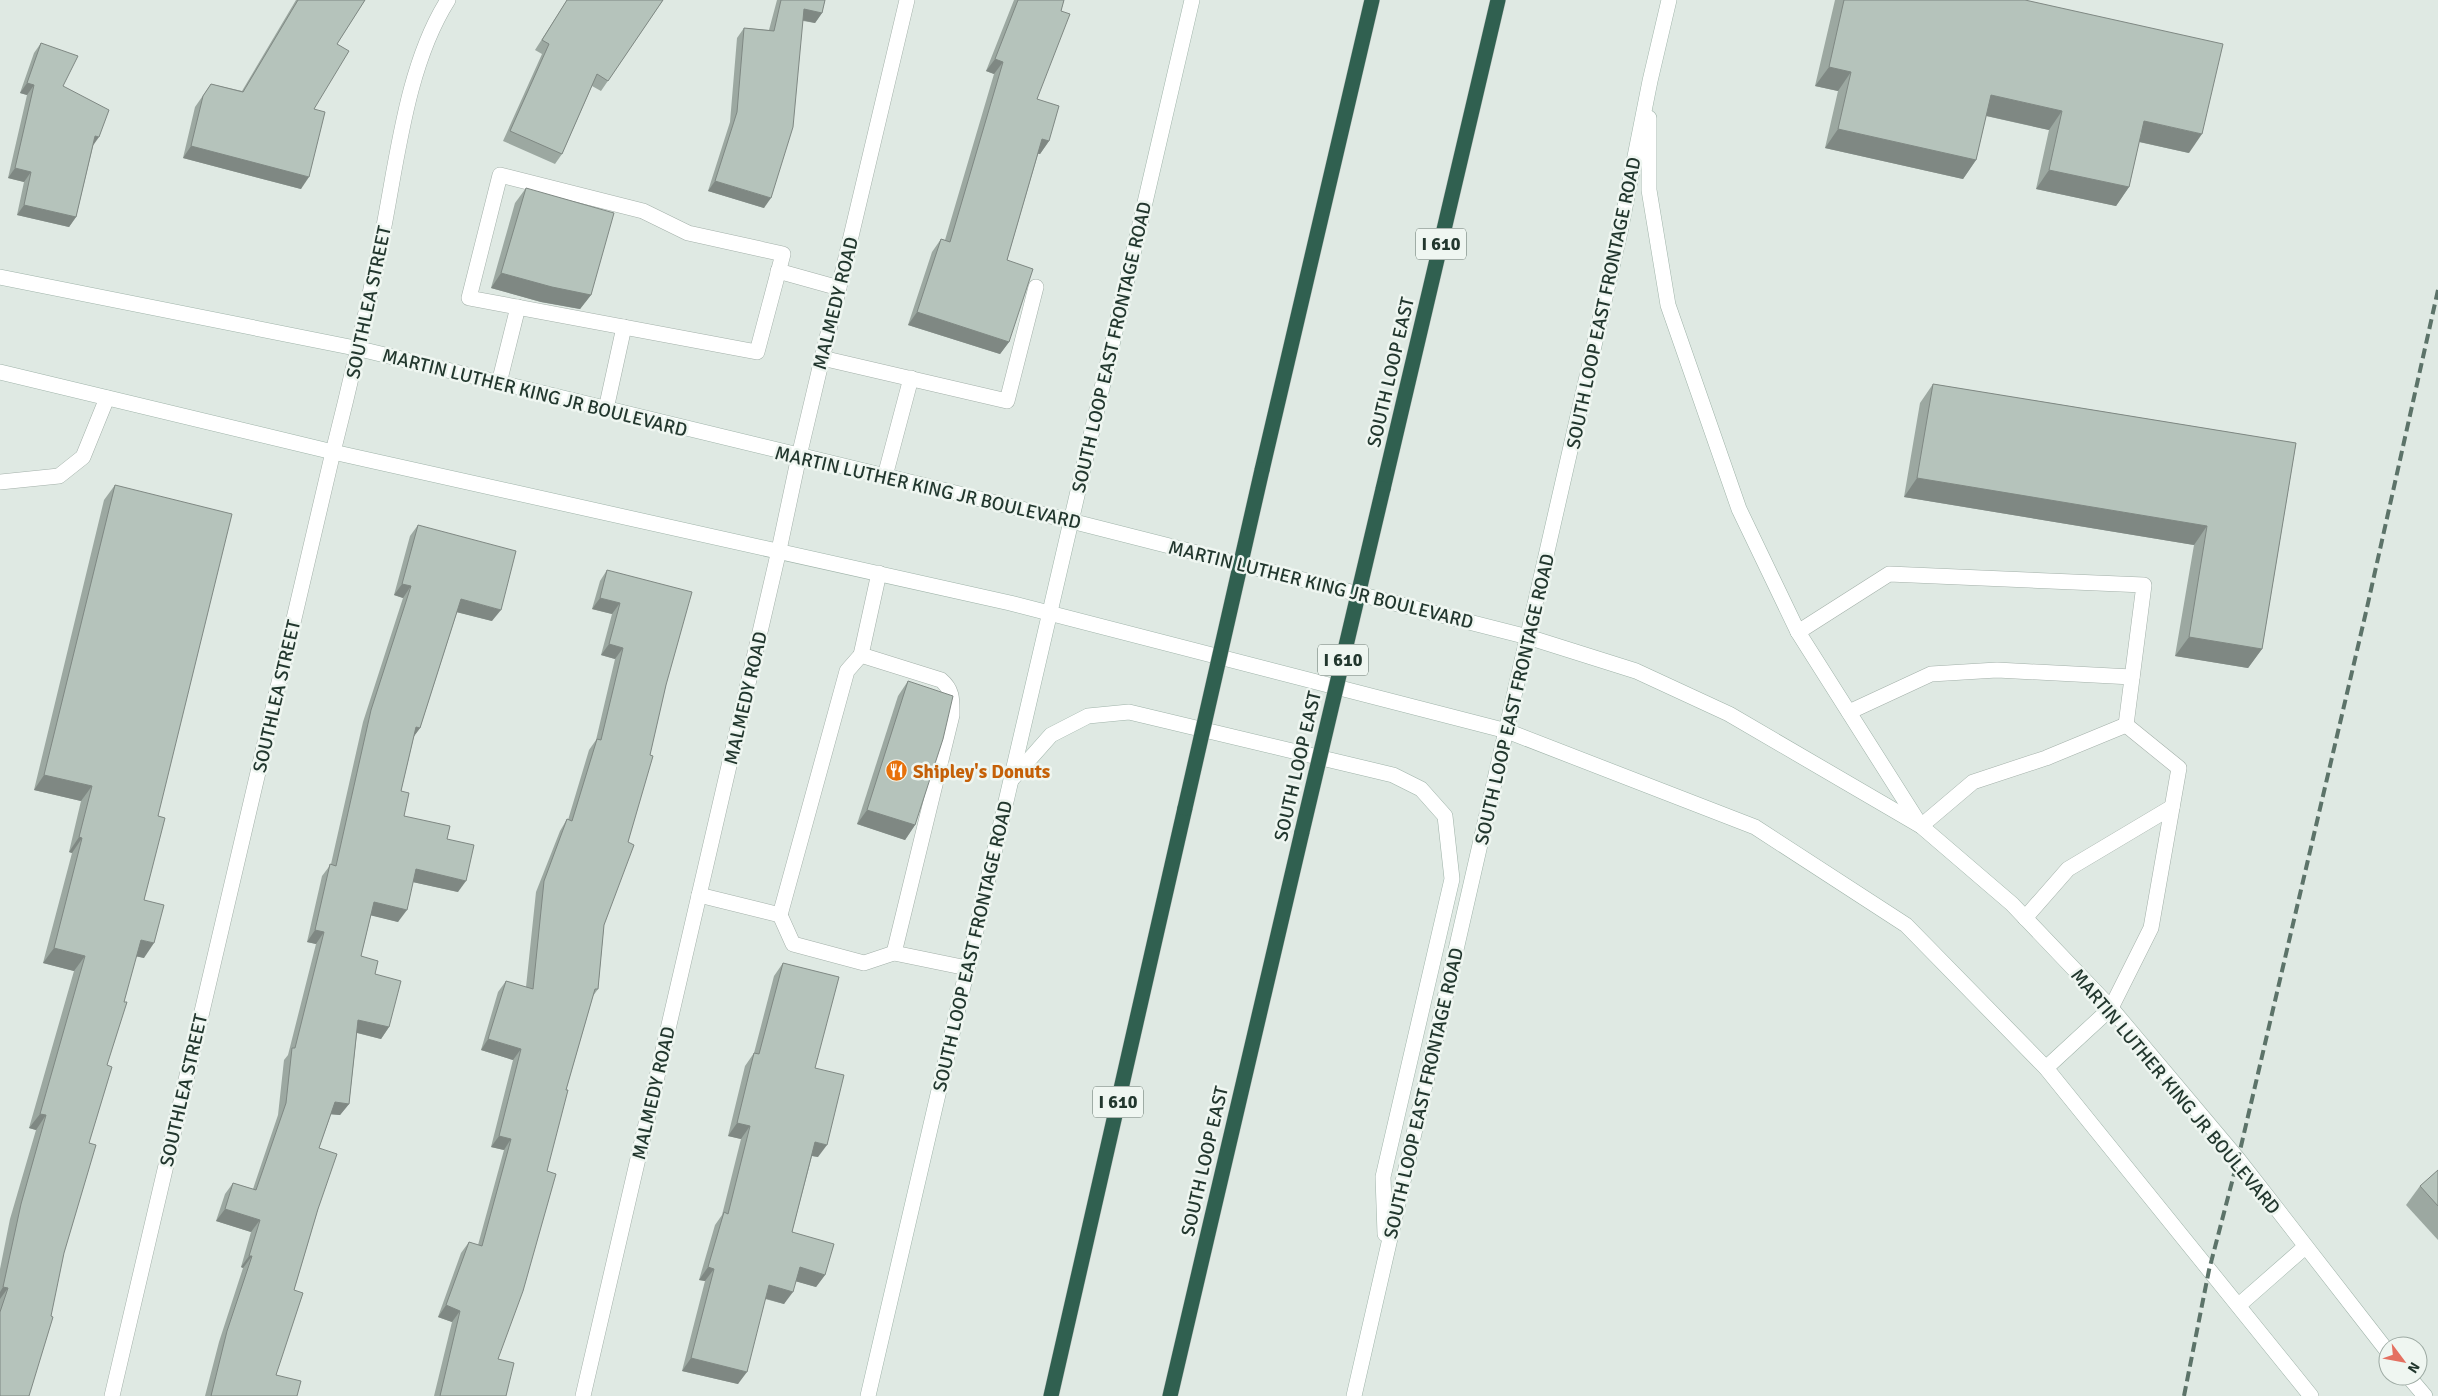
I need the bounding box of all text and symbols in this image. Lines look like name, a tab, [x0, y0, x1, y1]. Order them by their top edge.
street label: SOUTH LOOP EAST FRONTAGE ROAD	[1561, 155, 1647, 451]
street label: SOUTH LOOP EAST FRONTAGE ROAD	[1067, 199, 1157, 495]
street label: SOUTHLEA STREET	[341, 223, 397, 381]
road number: I 610	[1416, 228, 1466, 260]
street label: MALMEDY ROAD	[808, 234, 864, 372]
street label: SOUTH LOOP EAST	[1362, 294, 1420, 450]
street label: MARTIN LUTHER KING JR BOULEVARD	[380, 343, 690, 443]
street label: MARTIN LUTHER KING JR BOULEVARD	[772, 441, 1083, 535]
street label: MARTIN LUTHER KING JR BOULEVARD	[1166, 535, 1476, 635]
street label: SOUTH LOOP EAST FRONTAGE ROAD	[1470, 551, 1560, 847]
street label: SOUTHLEA STREET	[248, 617, 306, 775]
street label: MALMEDY ROAD	[719, 629, 773, 767]
road number: I 610	[1318, 644, 1368, 676]
street label: SOUTH LOOP EAST	[1269, 688, 1327, 844]
restaurant icon: Shipley's Donuts	[885, 759, 909, 783]
place label: Shipley's Donuts	[913, 760, 1050, 784]
street label: SOUTH LOOP EAST FRONTAGE ROAD	[928, 798, 1018, 1094]
street label: SOUTH LOOP EAST FRONTAGE ROAD	[1379, 945, 1469, 1241]
street label: MARTIN LUTHER KING JR BOULEVARD	[2065, 964, 2285, 1219]
street label: SOUTHLEA STREET	[155, 1011, 213, 1169]
street label: MALMEDY ROAD	[627, 1024, 681, 1162]
street label: SOUTH LOOP EAST	[1176, 1083, 1234, 1239]
road number: I 610	[1093, 1086, 1143, 1118]
north arrow	[2378, 1336, 2428, 1386]
text: N	[2404, 1359, 2423, 1376]

